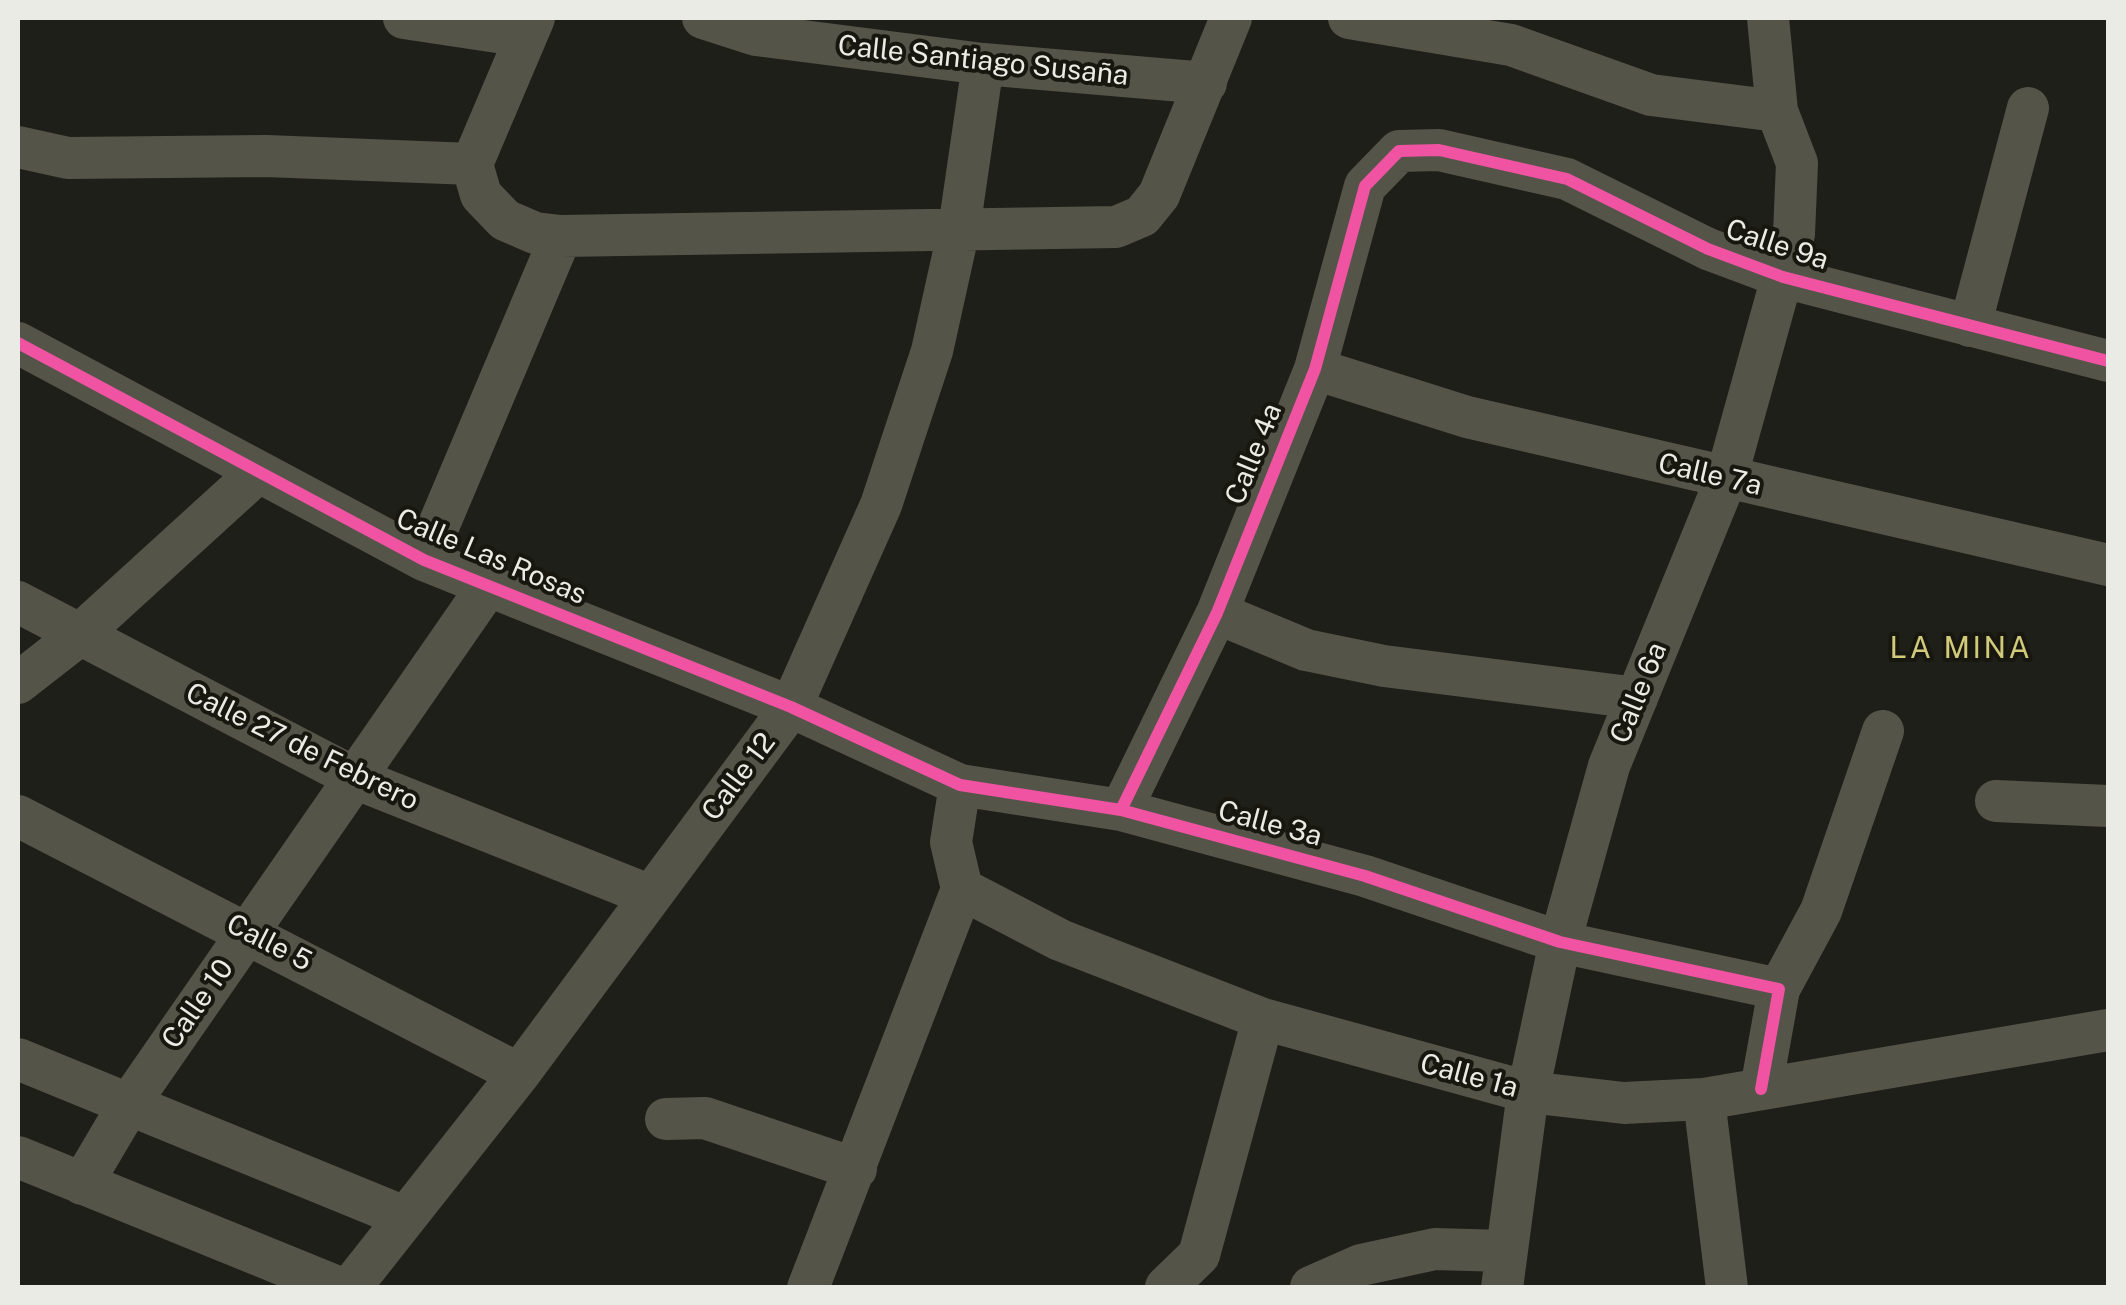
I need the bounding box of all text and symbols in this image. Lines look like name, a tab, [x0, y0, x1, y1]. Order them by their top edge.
street label: Calle Santiago Susaña	[836, 29, 1130, 93]
street label: Calle 9a	[1721, 213, 1833, 277]
street label: Calle 4a	[1219, 398, 1289, 510]
street label: Calle 7a	[1655, 447, 1765, 503]
street label: Calle Las Rosas	[391, 502, 591, 612]
district label: LA MINA	[1890, 631, 2032, 667]
street label: Calle 6a	[1604, 638, 1674, 748]
street label: Calle 27 de Febrero	[180, 676, 424, 818]
street label: Calle 12	[695, 726, 783, 828]
street label: Calle 3a	[1214, 794, 1326, 854]
street label: Calle 5	[221, 907, 317, 979]
street label: Calle 10	[155, 953, 241, 1055]
street label: Calle 1a	[1416, 1047, 1522, 1105]

